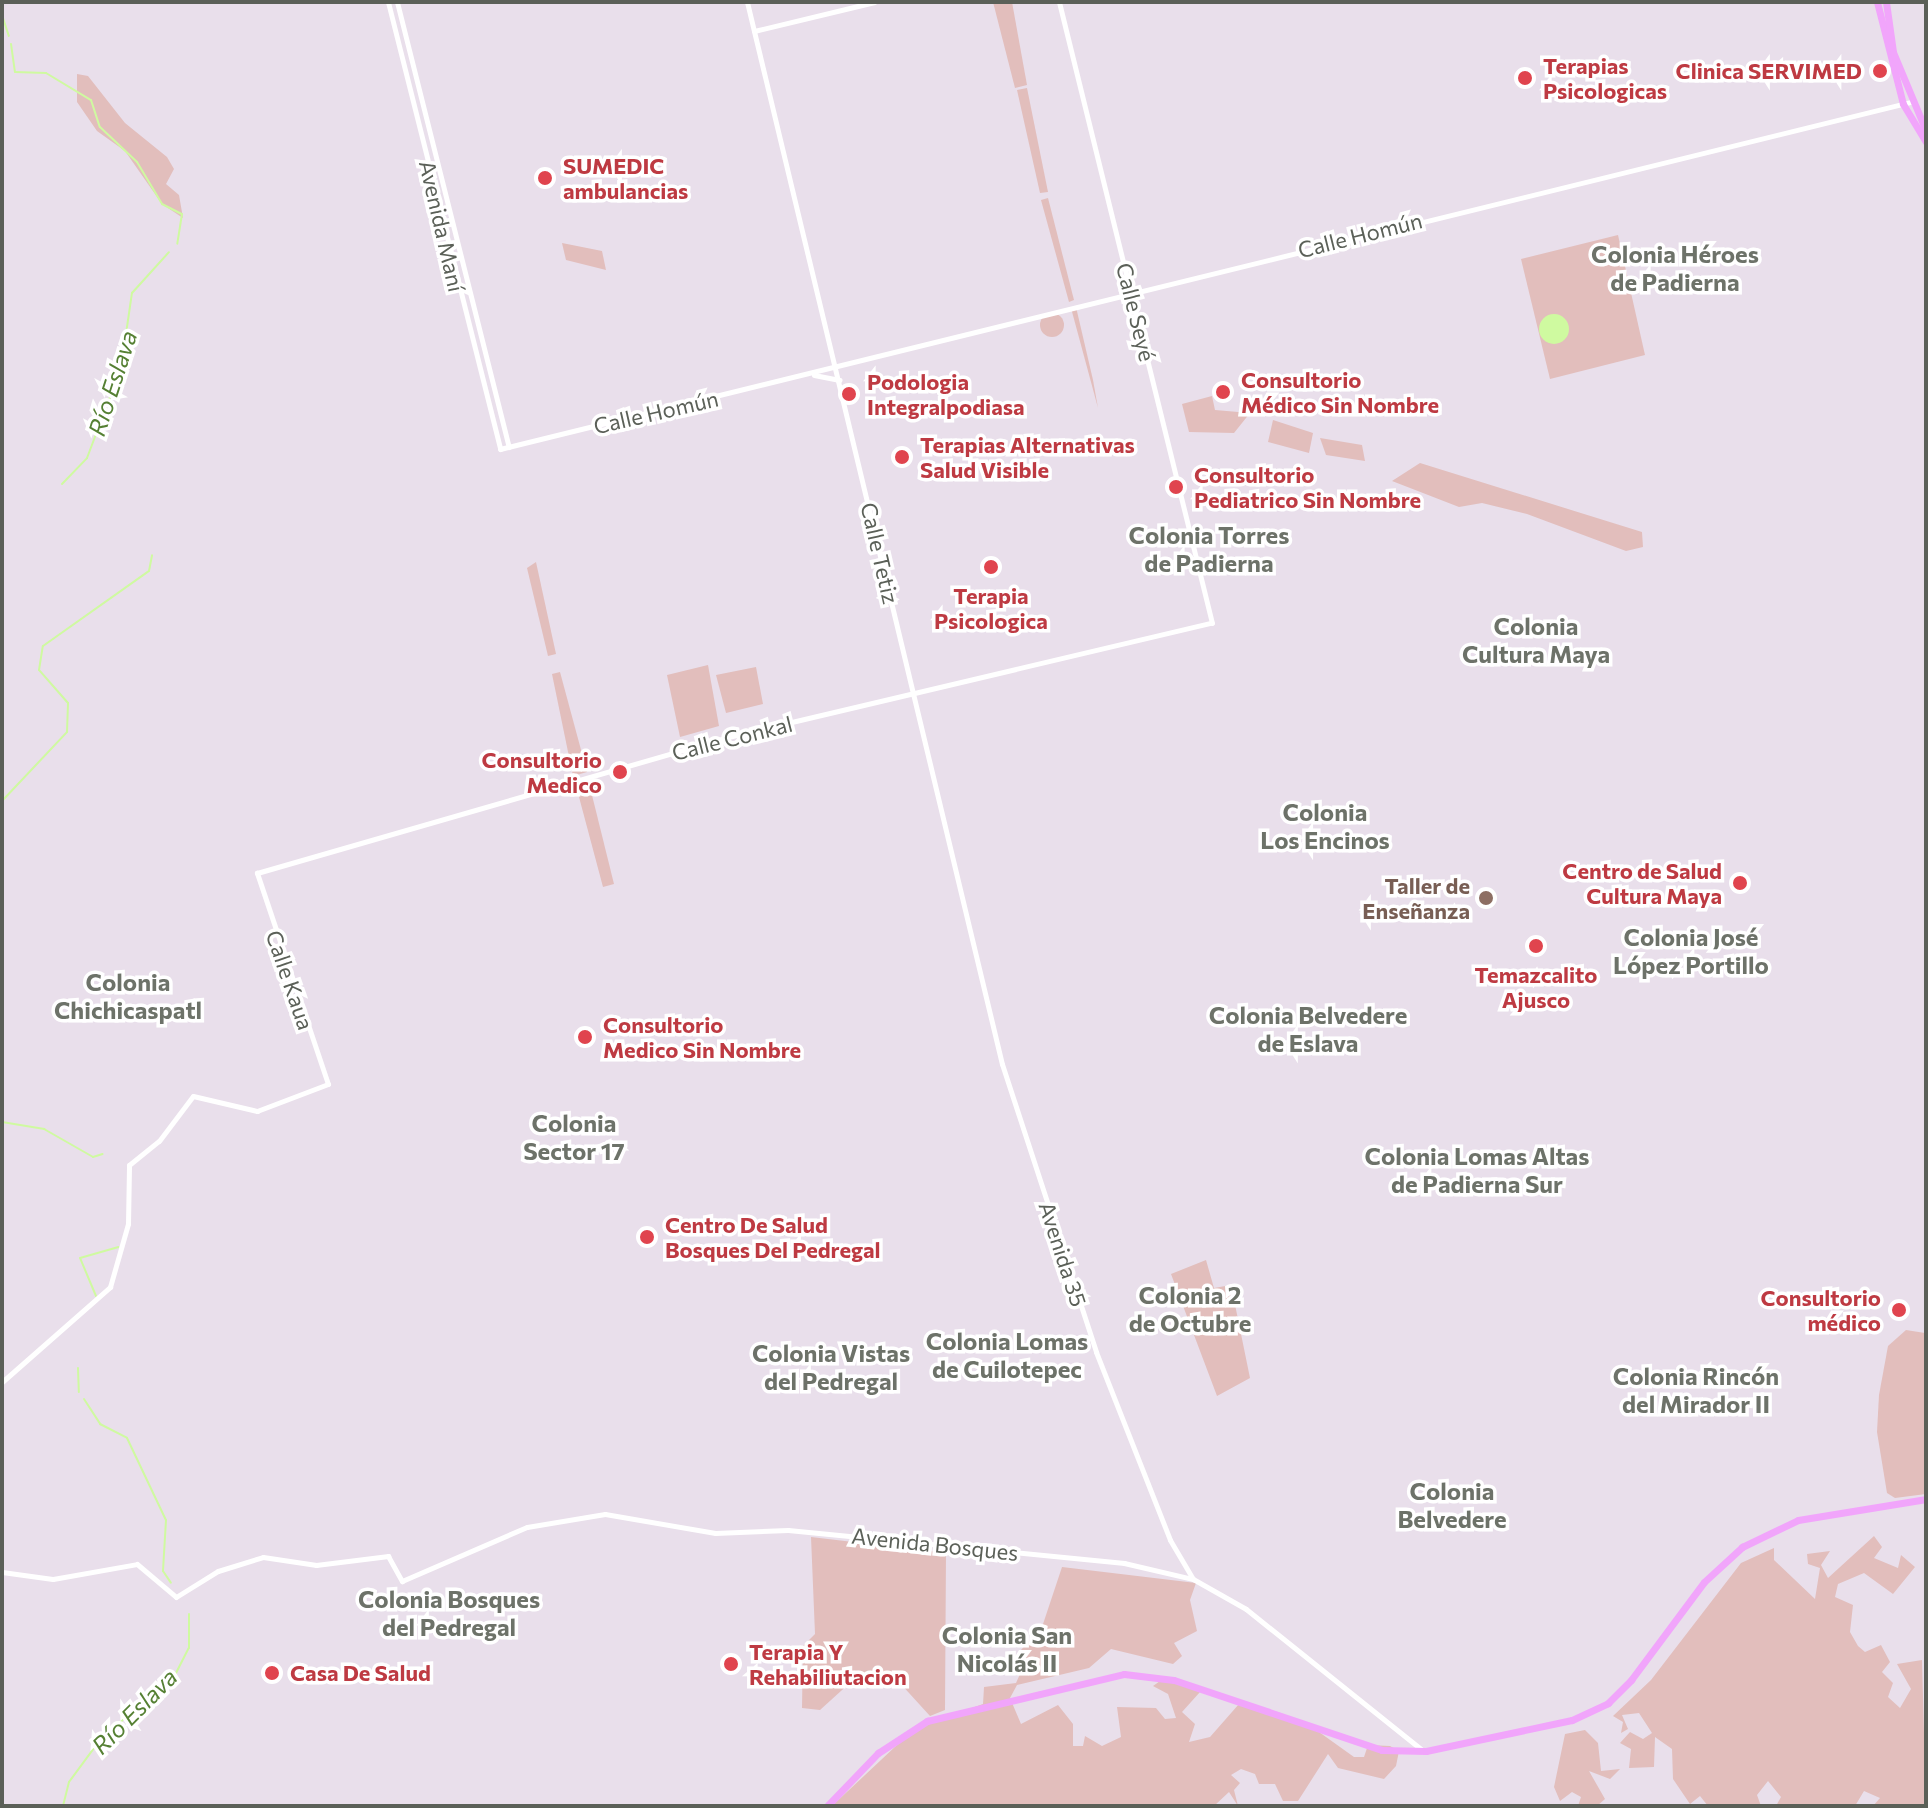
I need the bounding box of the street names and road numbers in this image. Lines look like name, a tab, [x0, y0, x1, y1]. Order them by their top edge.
street label: Avenida Maní	[414, 158, 470, 294]
street label: Calle Homún	[1295, 207, 1425, 263]
street label: Calle Seyé	[1111, 260, 1161, 364]
street label: Calle Homún	[591, 385, 721, 439]
street label: Calle Tetiz	[856, 500, 904, 606]
street label: Calle Conkal	[669, 710, 795, 766]
street label: Calle Kaua	[261, 927, 319, 1033]
street label: Avenida 35	[1034, 1198, 1092, 1310]
street label: Avenida Bosques	[850, 1522, 1020, 1566]

